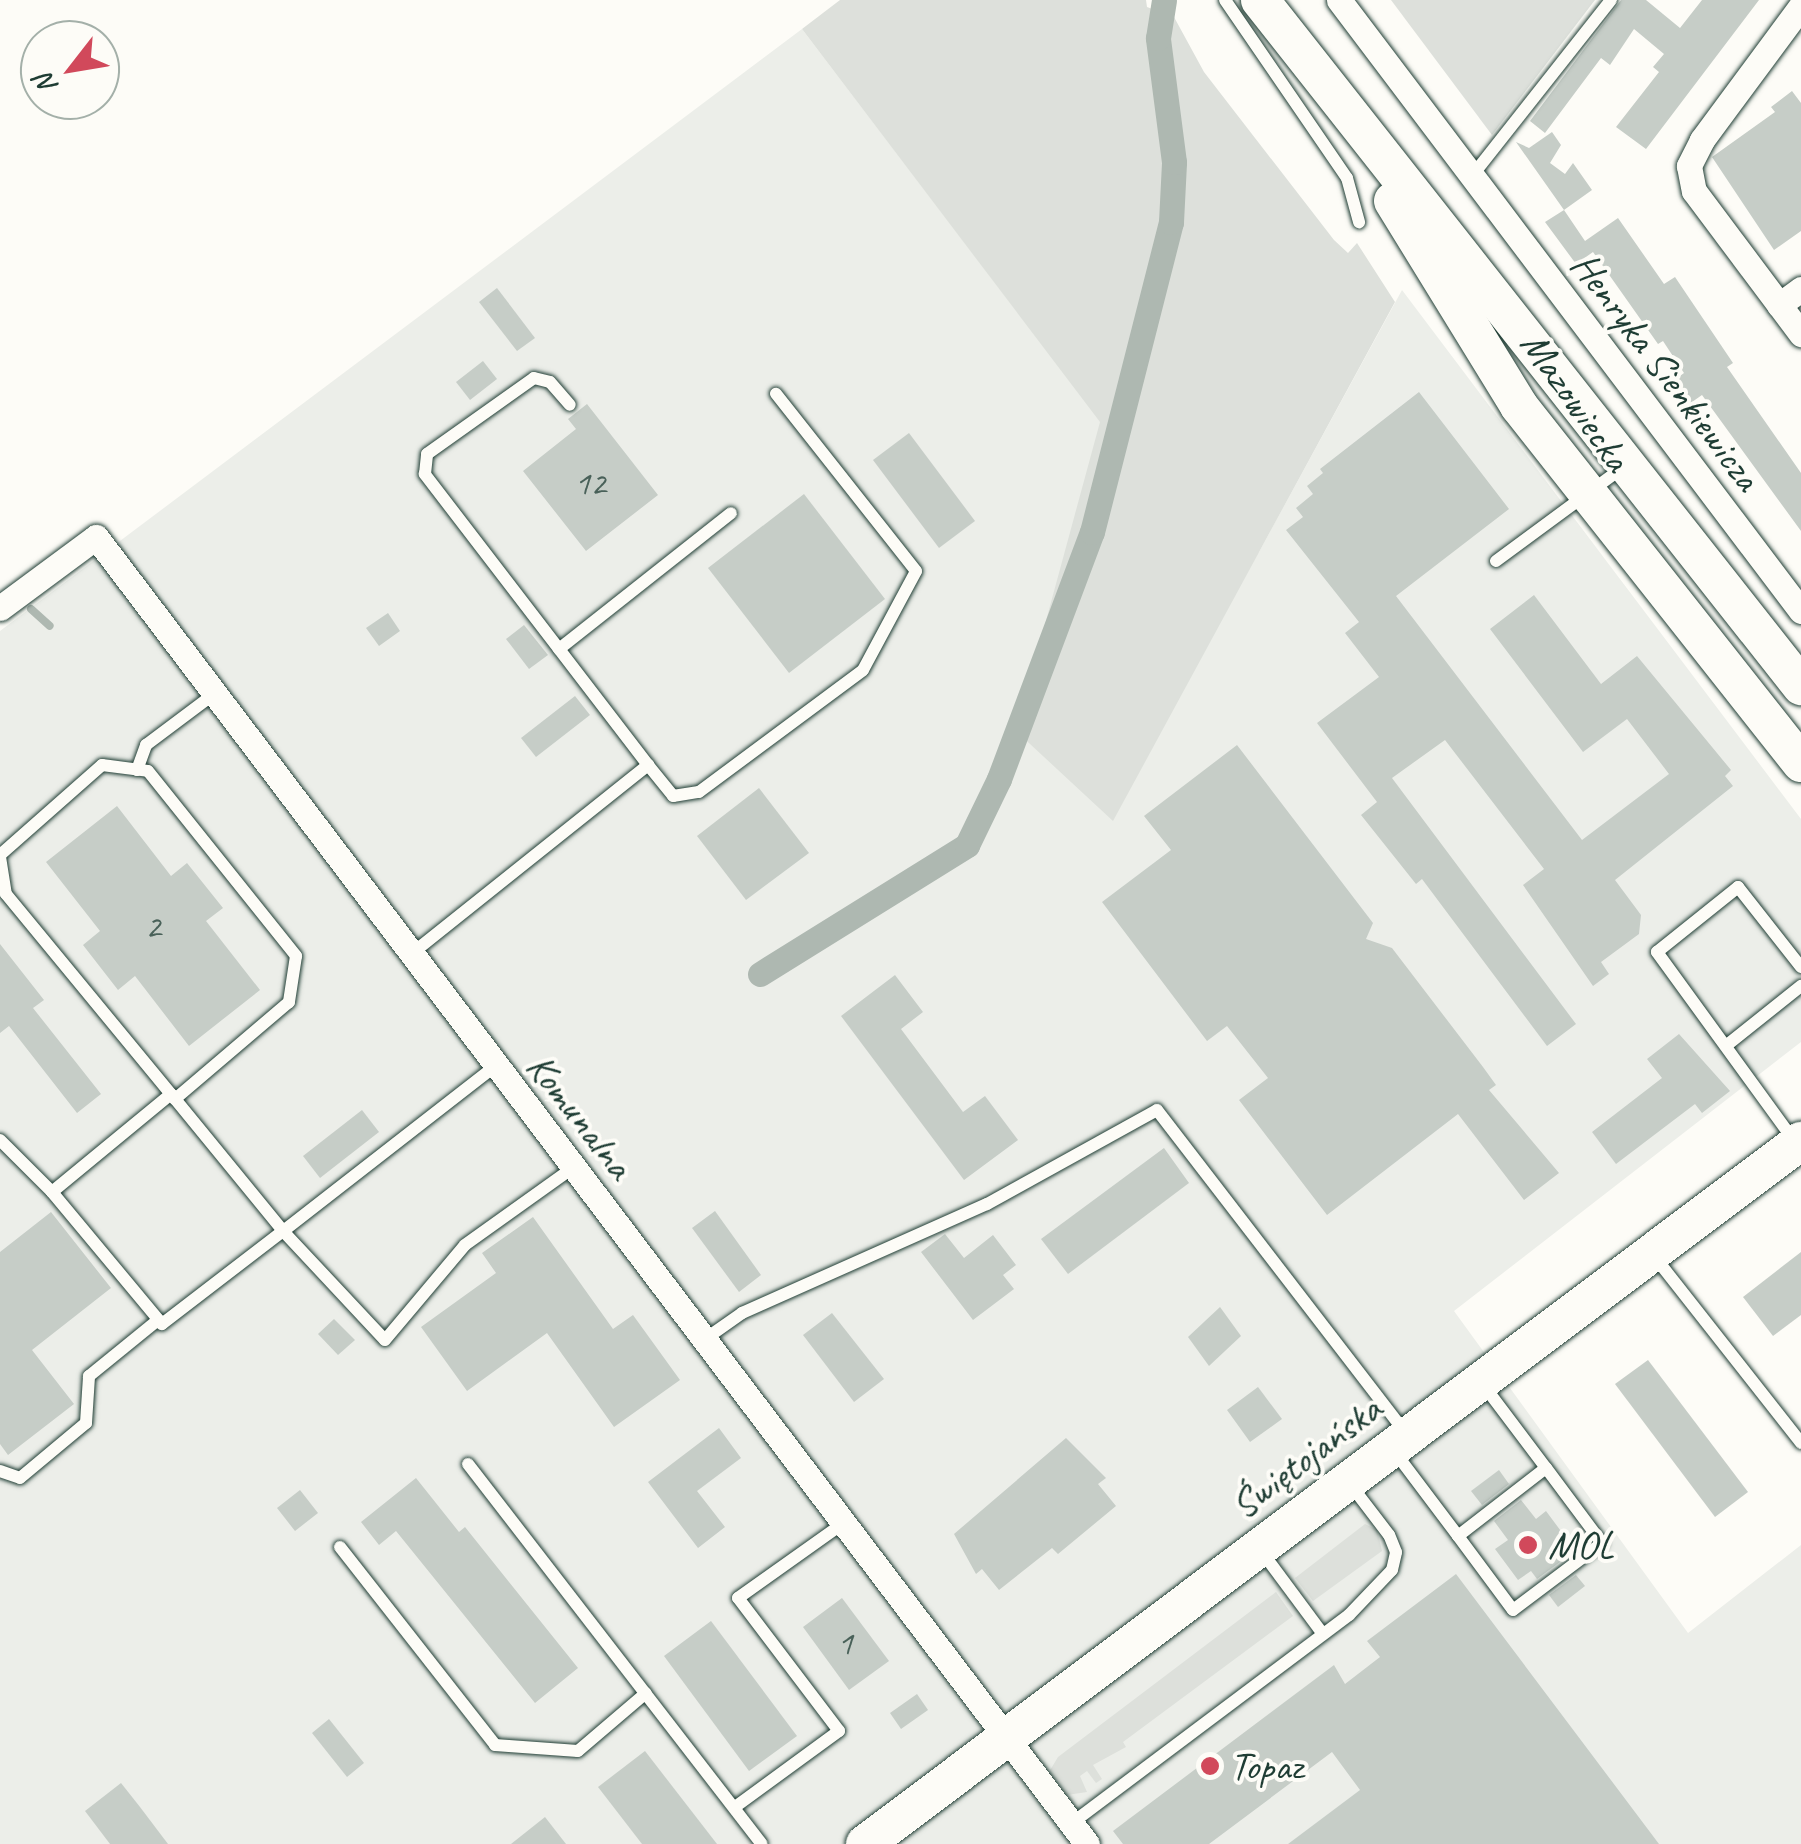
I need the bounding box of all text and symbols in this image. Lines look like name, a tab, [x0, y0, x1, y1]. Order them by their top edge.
north arrow	[20, 20, 120, 120]
text: N	[26, 68, 65, 101]
street label: Henryka Sienkiewicza	[1560, 242, 1772, 500]
street label: Mazowiecka	[1511, 322, 1641, 480]
house number: 12	[574, 462, 606, 504]
house number: 2	[145, 905, 161, 947]
street label: Komunalna	[516, 1044, 644, 1188]
street label: Świętojańska	[1221, 1385, 1391, 1529]
place label: MOL	[1548, 1521, 1614, 1569]
marker: MOL	[1517, 1534, 1539, 1556]
house number: 1	[837, 1622, 853, 1664]
place label: Topaz	[1230, 1742, 1303, 1790]
marker: Topaz	[1199, 1755, 1221, 1777]

